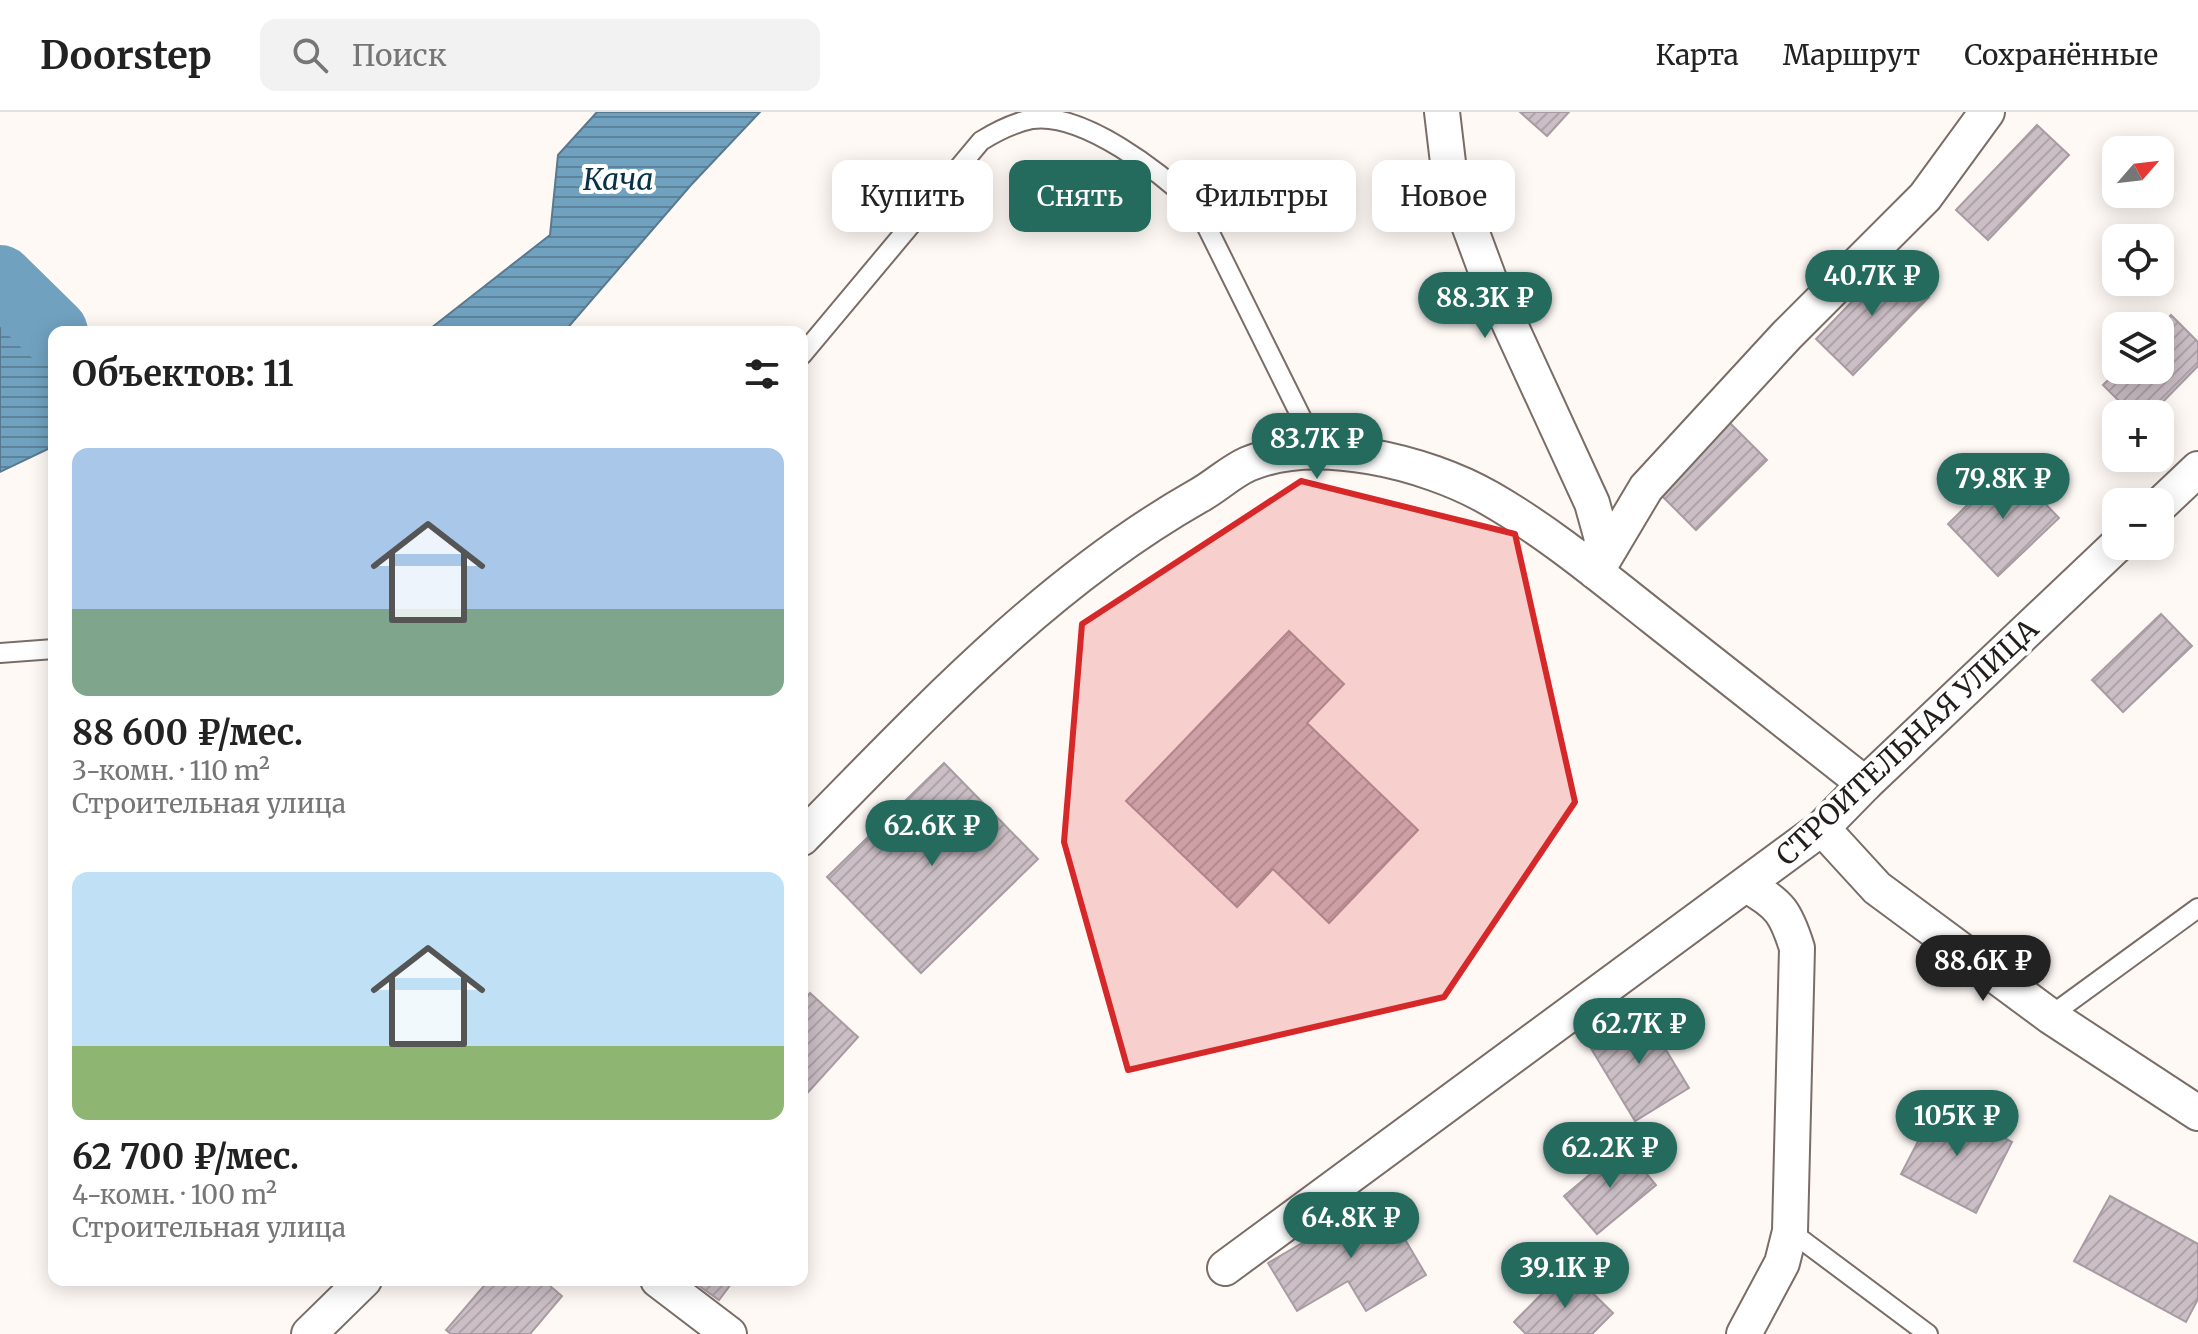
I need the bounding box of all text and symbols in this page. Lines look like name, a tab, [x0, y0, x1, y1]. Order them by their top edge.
search box	[260, 19, 820, 91]
text: Doorstep	[40, 32, 212, 79]
icon: search	[288, 33, 332, 77]
text: Поиск	[352, 36, 447, 74]
text: Карта	[1655, 37, 1739, 73]
text: Маршрут	[1783, 37, 1920, 73]
text: Сохранённые	[1964, 37, 2158, 73]
north arrow	[2102, 136, 2174, 208]
map controls	[2102, 136, 2174, 560]
water label: Кача	[583, 160, 653, 198]
chip: Купить	[832, 160, 993, 232]
chip: Снять	[1009, 160, 1151, 232]
chip: Фильтры	[1167, 160, 1356, 232]
chip: Новое	[1372, 160, 1515, 232]
button: locate	[2102, 224, 2174, 296]
pin: 40.7K ₽	[1798, 250, 1946, 318]
text: 40.7K ₽	[1823, 259, 1921, 292]
pin: 88.3K ₽	[1411, 272, 1559, 340]
text: 88.3K ₽	[1436, 281, 1534, 314]
button: layers	[2102, 312, 2174, 384]
icon: filters	[740, 352, 784, 396]
text: Объектов: 11	[72, 353, 294, 395]
button: +	[2102, 400, 2174, 472]
pin: 83.7K ₽	[1243, 413, 1391, 481]
text: 83.7K ₽	[1270, 422, 1364, 455]
pin: 79.8K ₽	[1929, 453, 2077, 521]
text: 79.8K ₽	[1955, 462, 2051, 495]
button: −	[2102, 488, 2174, 560]
icon: home	[356, 500, 500, 644]
street label: СТРОИТЕЛЬНАЯ УЛИЦА	[1768, 611, 2046, 873]
text: 88 600 ₽/мес.	[72, 712, 303, 754]
text: 3-комн. · 110 m²	[72, 754, 270, 787]
text: Строительная улица	[72, 787, 346, 820]
pin: 62.6K ₽	[858, 800, 1006, 868]
text: 62.6K ₽	[883, 809, 981, 842]
icon: home	[356, 924, 500, 1068]
pin: 88.6K ₽	[1909, 935, 2057, 1003]
text: 88.6K ₽	[1934, 944, 2032, 977]
pin: 62.7K ₽	[1565, 998, 1713, 1066]
text: 62.7K ₽	[1591, 1007, 1687, 1040]
pin: 105K ₽	[1892, 1090, 2022, 1158]
text: 105K ₽	[1914, 1099, 2000, 1132]
pin: 62.2K ₽	[1536, 1122, 1684, 1190]
text: 62.2K ₽	[1561, 1131, 1659, 1164]
text: 62 700 ₽/мес.	[72, 1136, 299, 1178]
text: 4-комн. · 100 m²	[72, 1178, 277, 1211]
pin: 64.8K ₽	[1277, 1192, 1425, 1260]
text: 64.8K ₽	[1301, 1201, 1401, 1234]
text: Строительная улица	[72, 1211, 346, 1244]
pin: 39.1K ₽	[1491, 1242, 1639, 1310]
text: 39.1K ₽	[1519, 1251, 1611, 1284]

